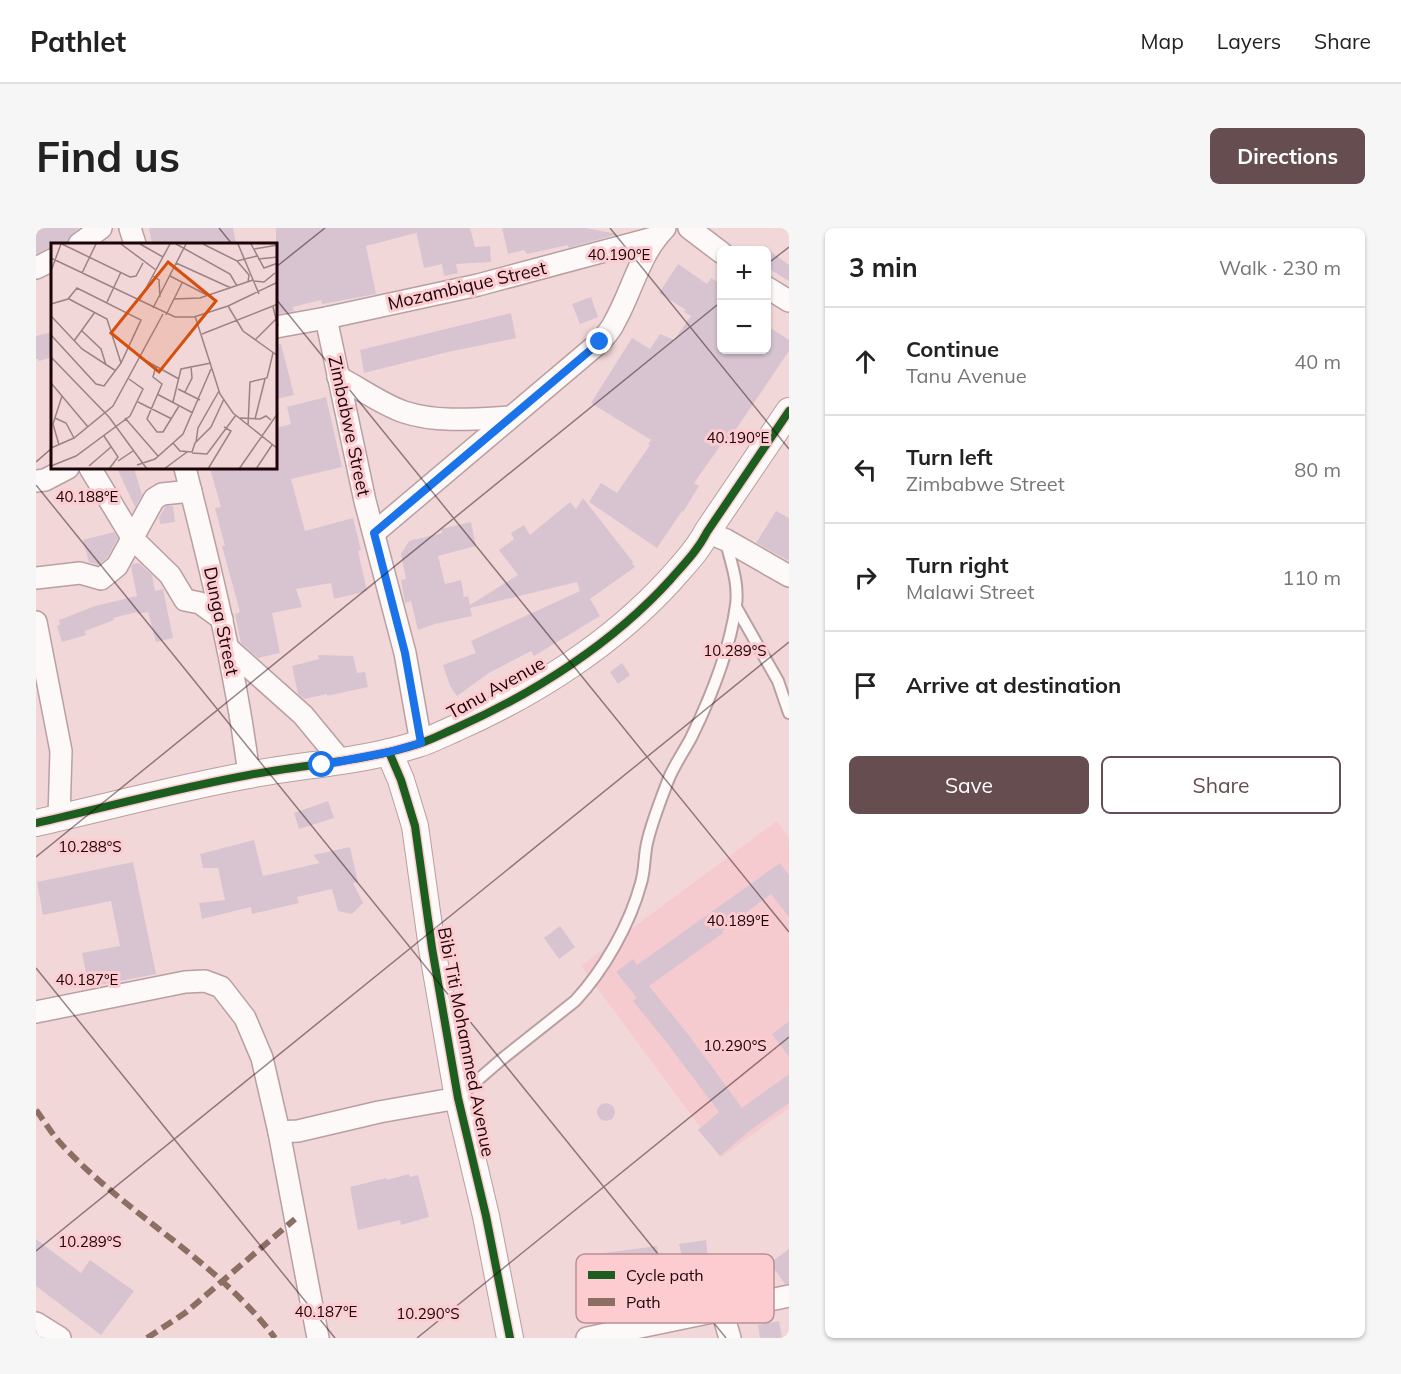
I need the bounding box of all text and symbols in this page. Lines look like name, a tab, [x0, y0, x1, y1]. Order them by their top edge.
text: Pathlet	[30, 24, 126, 59]
text: Map	[1141, 28, 1184, 54]
text: Layers	[1217, 28, 1281, 54]
text: Share	[1314, 28, 1371, 54]
button: Directions	[1210, 128, 1365, 184]
text: Find us	[36, 130, 180, 183]
inset map	[51, 243, 278, 470]
text: 40.190°E	[588, 245, 651, 264]
map controls	[717, 246, 771, 354]
button: +	[717, 246, 771, 300]
text: 3 min	[849, 251, 918, 284]
text: Walk · 230 m	[1219, 255, 1341, 280]
street label: Mozambique Street	[385, 256, 548, 315]
button: −	[717, 300, 771, 354]
route end	[586, 328, 612, 354]
text: Continue	[906, 335, 999, 363]
icon: ahead	[849, 345, 882, 378]
text: 40 m	[1294, 349, 1341, 374]
street label: Zimbabwe Street	[323, 354, 376, 498]
text: Tanu Avenue	[906, 363, 1027, 388]
text: 40.190°E	[707, 428, 770, 447]
text: Turn left	[906, 443, 993, 471]
icon: left	[849, 453, 882, 486]
text: 80 m	[1294, 457, 1341, 482]
text: Zimbabwe Street	[906, 471, 1065, 496]
text: 40.188°E	[56, 487, 119, 506]
text: Turn right	[906, 551, 1009, 579]
icon: right	[849, 561, 882, 594]
street label: Dunga Street	[199, 564, 244, 677]
text: 110 m	[1282, 565, 1341, 590]
text: Malawi Street	[906, 579, 1035, 604]
text: 10.289°S	[703, 641, 767, 660]
street label: Tanu Avenue	[443, 651, 549, 724]
icon: arrive	[849, 669, 882, 702]
text: Arrive at destination	[906, 671, 1121, 699]
route start	[308, 751, 334, 777]
button: Save	[849, 756, 1089, 814]
button: Share	[1101, 756, 1341, 814]
text: 10.288°S	[58, 837, 122, 856]
text: 40.189°E	[707, 911, 770, 930]
street label: Bibi Titi Mohammed Avenue	[433, 925, 500, 1159]
text: 40.187°E	[56, 970, 119, 989]
text: 10.290°S	[703, 1036, 767, 1055]
text: 10.289°S	[58, 1232, 122, 1251]
legend	[576, 1254, 774, 1323]
text: Cycle path	[626, 1265, 704, 1285]
text: Path	[626, 1292, 661, 1312]
text: 40.187°E	[295, 1302, 358, 1321]
text: 10.290°S	[396, 1304, 460, 1323]

